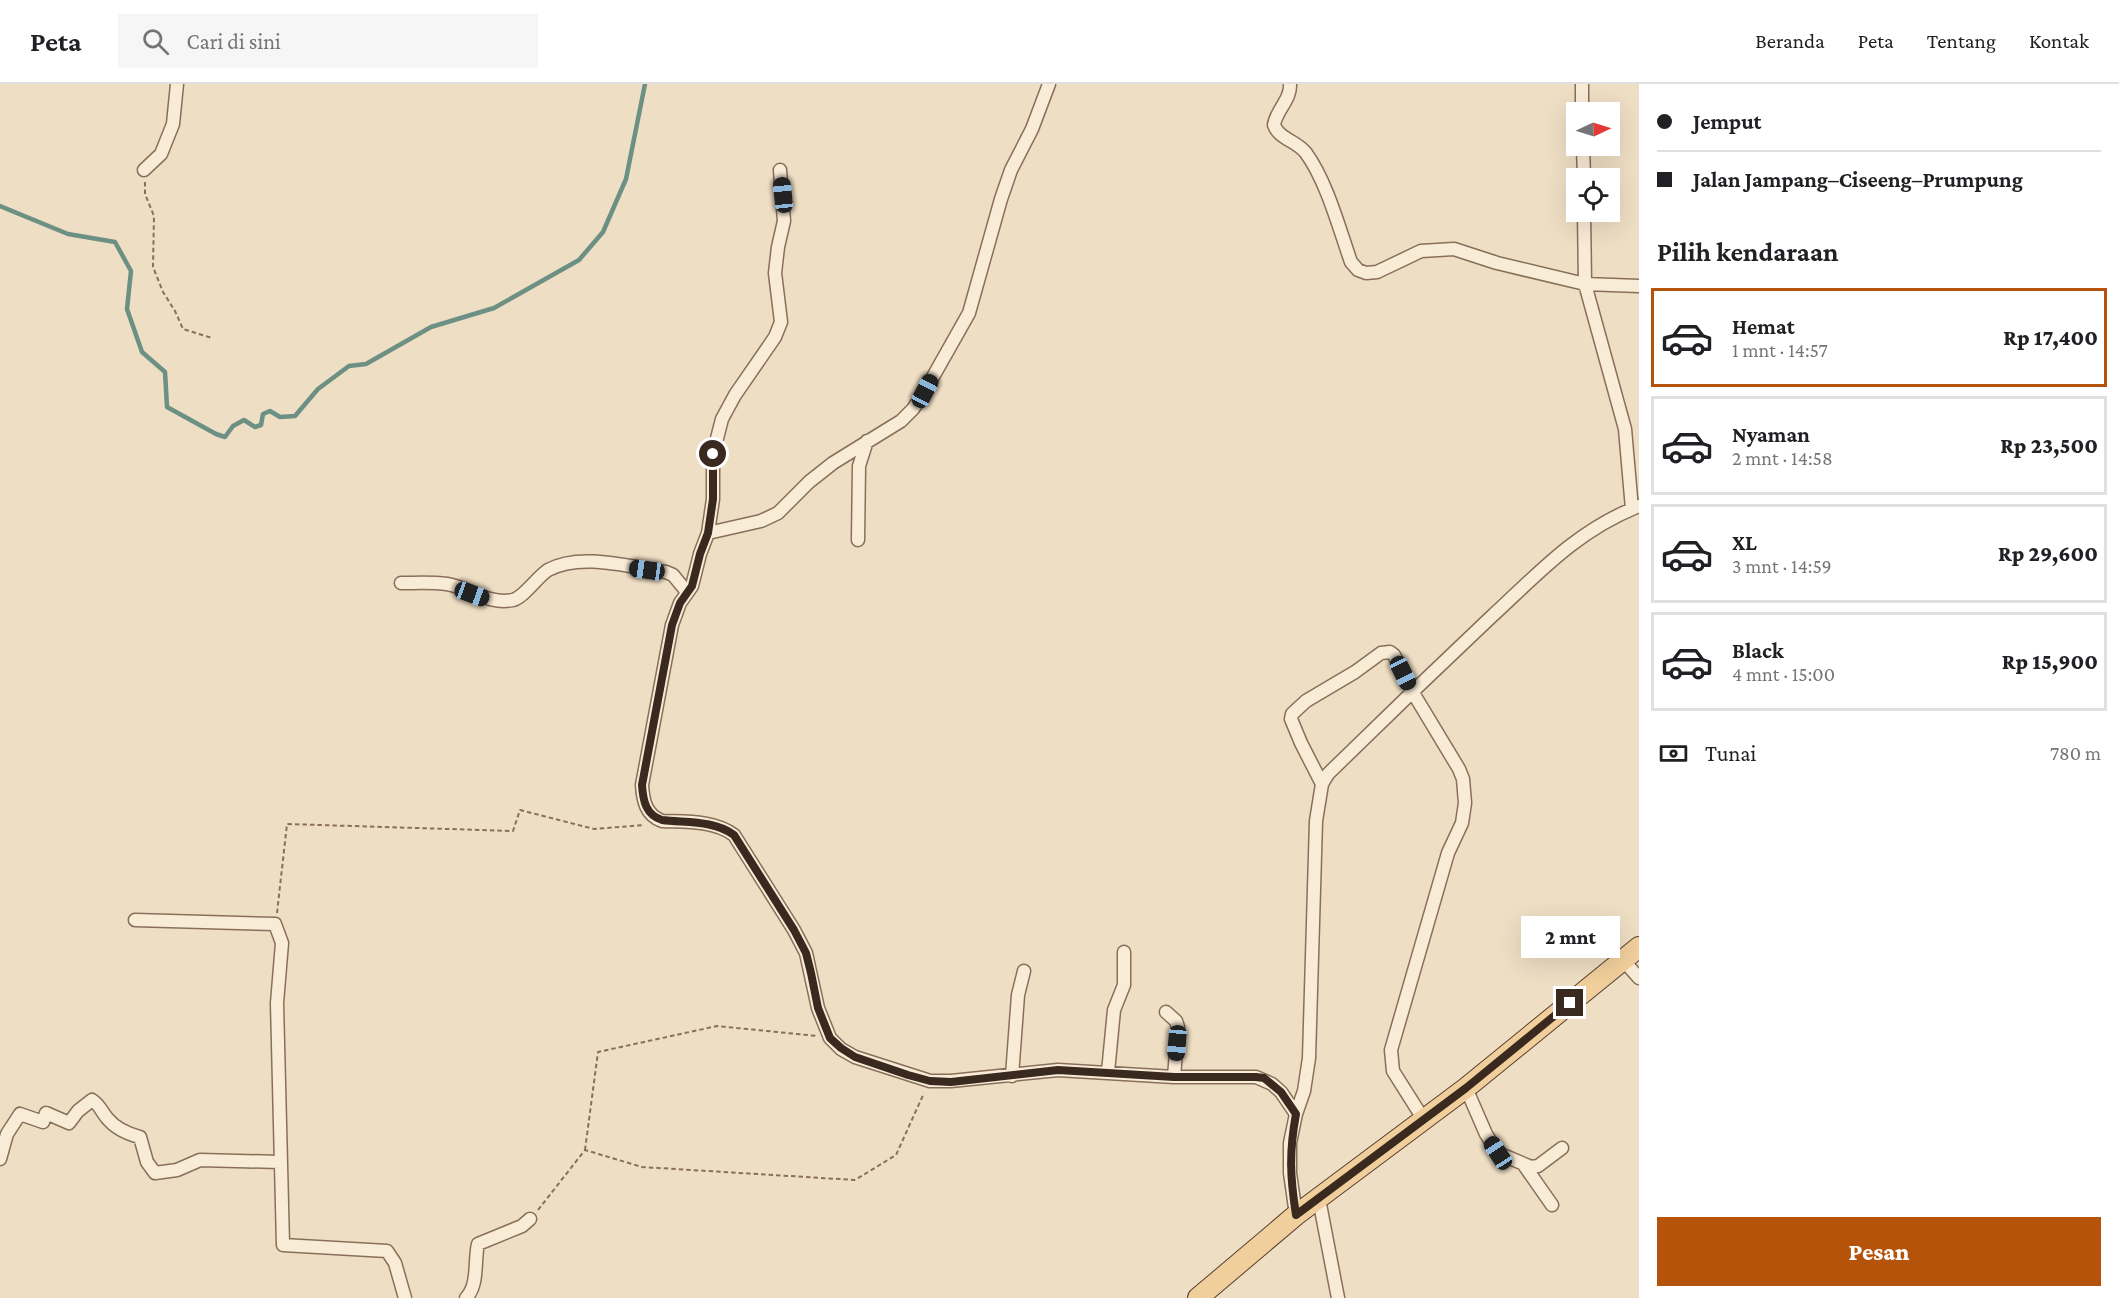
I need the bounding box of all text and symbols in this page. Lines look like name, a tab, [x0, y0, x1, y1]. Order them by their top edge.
search box	[118, 14, 538, 68]
icon: search	[139, 25, 172, 58]
text: Peta	[30, 26, 82, 57]
text: Cari di sini	[187, 29, 281, 54]
text: Beranda	[1755, 29, 1825, 53]
text: Peta	[1858, 29, 1894, 53]
text: Tentang	[1927, 29, 1996, 53]
text: Kontak	[2029, 29, 2089, 53]
north arrow	[1566, 102, 1620, 156]
map controls	[1566, 102, 1620, 222]
text: Jemput	[1693, 109, 1762, 134]
text: Jalan Jampang–Ciseeng–Prumpung	[1693, 167, 2023, 192]
button: locate	[1566, 168, 1620, 222]
car	[772, 176, 794, 214]
text: Pilih kendaraan	[1657, 237, 1839, 267]
icon: car	[1660, 311, 1714, 365]
text: Hemat	[1732, 314, 1795, 339]
text: Rp 17,400	[2003, 325, 2098, 350]
text: 1 mnt · 14:57	[1732, 339, 1828, 361]
car	[909, 371, 941, 411]
icon: car	[1660, 419, 1714, 473]
text: Nyaman	[1732, 422, 1810, 447]
text: Rp 23,500	[2000, 433, 2098, 458]
route start	[699, 440, 726, 467]
text: 2 mnt · 14:58	[1732, 447, 1833, 469]
icon: car	[1660, 527, 1714, 581]
text: XL	[1732, 530, 1757, 555]
text: Rp 29,600	[1998, 541, 2098, 566]
text: 3 mnt · 14:59	[1732, 555, 1832, 577]
car	[628, 559, 666, 581]
car	[452, 579, 492, 609]
icon: car	[1660, 635, 1714, 689]
text: Black	[1732, 638, 1784, 663]
text: Rp 15,900	[2002, 649, 2098, 674]
car	[1387, 653, 1419, 693]
text: 4 mnt · 15:00	[1732, 663, 1835, 685]
icon: cash	[1657, 737, 1690, 770]
text: Tunai	[1705, 741, 1756, 766]
text: 780 m	[2050, 742, 2101, 764]
callout: 2 mnt	[1520, 916, 1620, 958]
text: 2 mnt	[1545, 926, 1596, 948]
route end	[1556, 989, 1583, 1016]
car	[1166, 1024, 1188, 1062]
car	[1481, 1133, 1515, 1173]
button: Pesan	[1657, 1217, 2101, 1286]

